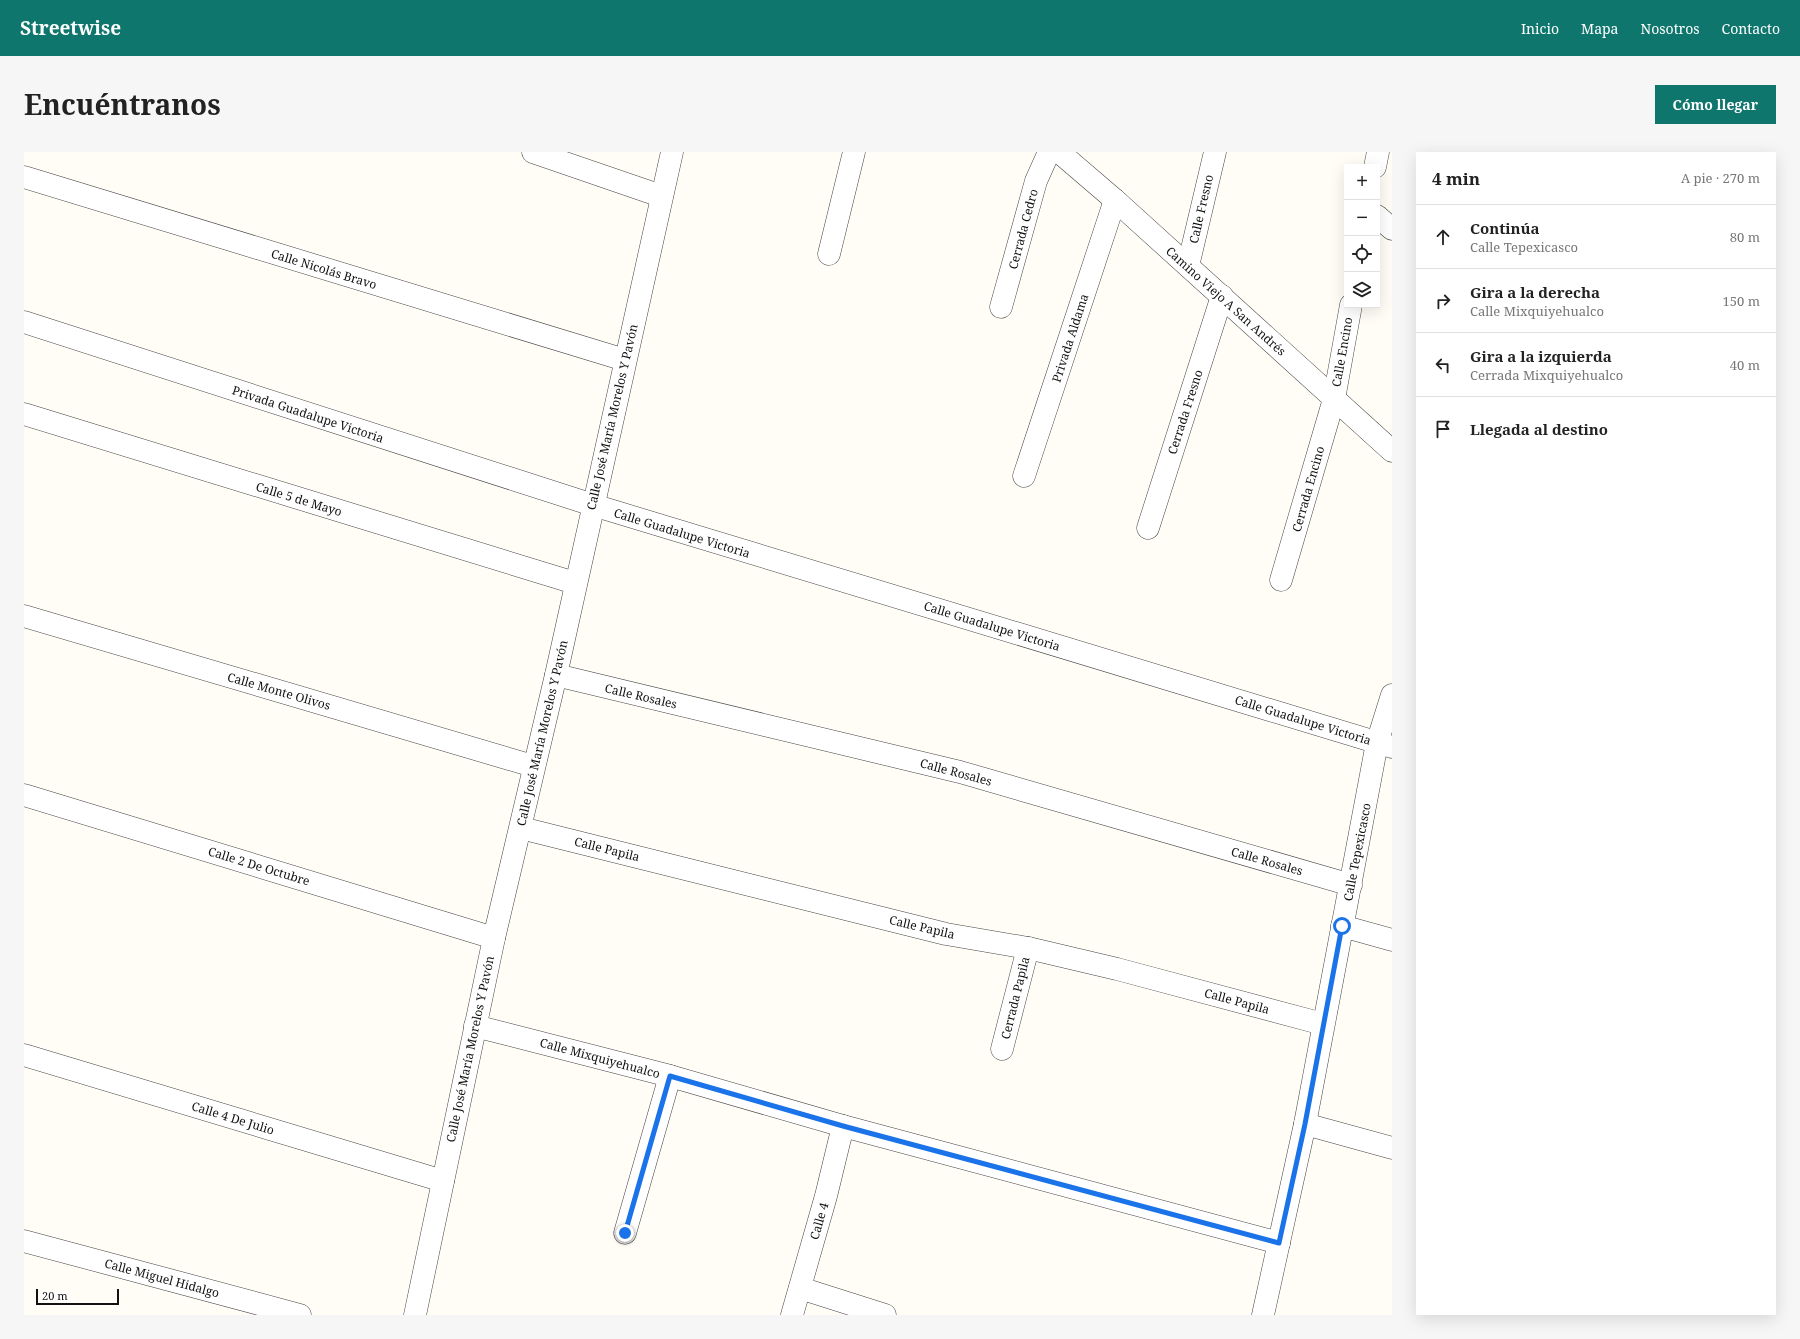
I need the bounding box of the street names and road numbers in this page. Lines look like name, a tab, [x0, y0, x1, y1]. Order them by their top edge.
street label: Calle Fresno	[1185, 173, 1217, 245]
street label: Cerrada Cedro	[1004, 187, 1042, 271]
street label: Camino Viejo A San Andrés	[1162, 243, 1290, 359]
street label: Calle Nicolás Bravo	[269, 245, 379, 293]
street label: Privada Aldama	[1048, 291, 1092, 384]
street label: Calle Encino	[1327, 316, 1357, 388]
street label: Calle José María Morelos Y Pavón	[582, 322, 642, 512]
street label: Cerrada Fresno	[1163, 367, 1207, 457]
street label: Privada Guadalupe Victoria	[230, 381, 386, 447]
street label: Cerrada Encino	[1288, 444, 1328, 534]
street label: Calle 5 de Mayo	[254, 478, 344, 520]
street label: Calle Guadalupe Victoria	[612, 504, 752, 562]
street label: Calle Guadalupe Victoria	[922, 597, 1062, 655]
street label: Calle José María Morelos Y Pavón	[512, 638, 572, 828]
street label: Calle Monte Olivos	[225, 668, 333, 714]
street label: Calle Rosales	[603, 679, 679, 713]
street label: Calle Guadalupe Victoria	[1233, 691, 1373, 749]
street label: Calle Rosales	[918, 754, 994, 790]
street label: Calle Tepexicasco	[1339, 801, 1375, 903]
street label: Calle Papila	[573, 833, 642, 865]
street label: Calle 2 De Octubre	[206, 842, 312, 890]
street label: Calle Rosales	[1229, 843, 1305, 879]
street label: Calle Papila	[888, 911, 957, 943]
street label: Calle José María Morelos Y Pavón	[442, 954, 498, 1144]
street label: Cerrada Papila	[997, 955, 1034, 1041]
street label: Calle Papila	[1203, 984, 1272, 1018]
street label: Calle Mixquiyehualco	[538, 1034, 662, 1082]
street label: Calle 4 De Julio	[190, 1097, 276, 1139]
street label: Calle 4	[806, 1200, 832, 1242]
street label: Calle Miguel Hidalgo	[103, 1255, 221, 1302]

